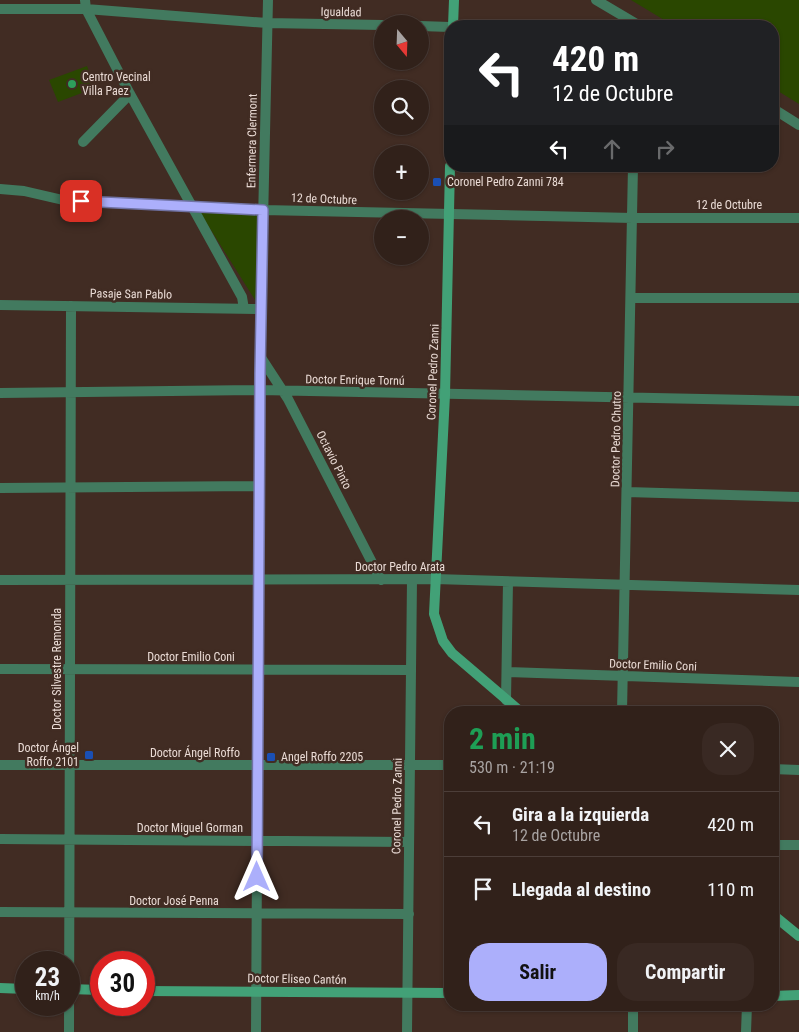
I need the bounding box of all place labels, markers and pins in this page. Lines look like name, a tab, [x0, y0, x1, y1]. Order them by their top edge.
place label: Centro Vecinal Villa Paez	[82, 70, 151, 98]
marker: Centro Vecinal Villa Paez	[66, 78, 78, 90]
place label: Coronel Pedro Zanni 784	[447, 175, 564, 189]
marker: Coronel Pedro Zanni 784	[431, 176, 443, 188]
pin	[60, 180, 102, 222]
place label: Doctor Ángel Roffo 2101	[18, 740, 79, 769]
marker: Doctor Ángel Roffo 2101	[83, 749, 95, 761]
place label: Angel Roffo 2205	[281, 750, 363, 764]
marker: Angel Roffo 2205	[265, 751, 277, 763]

